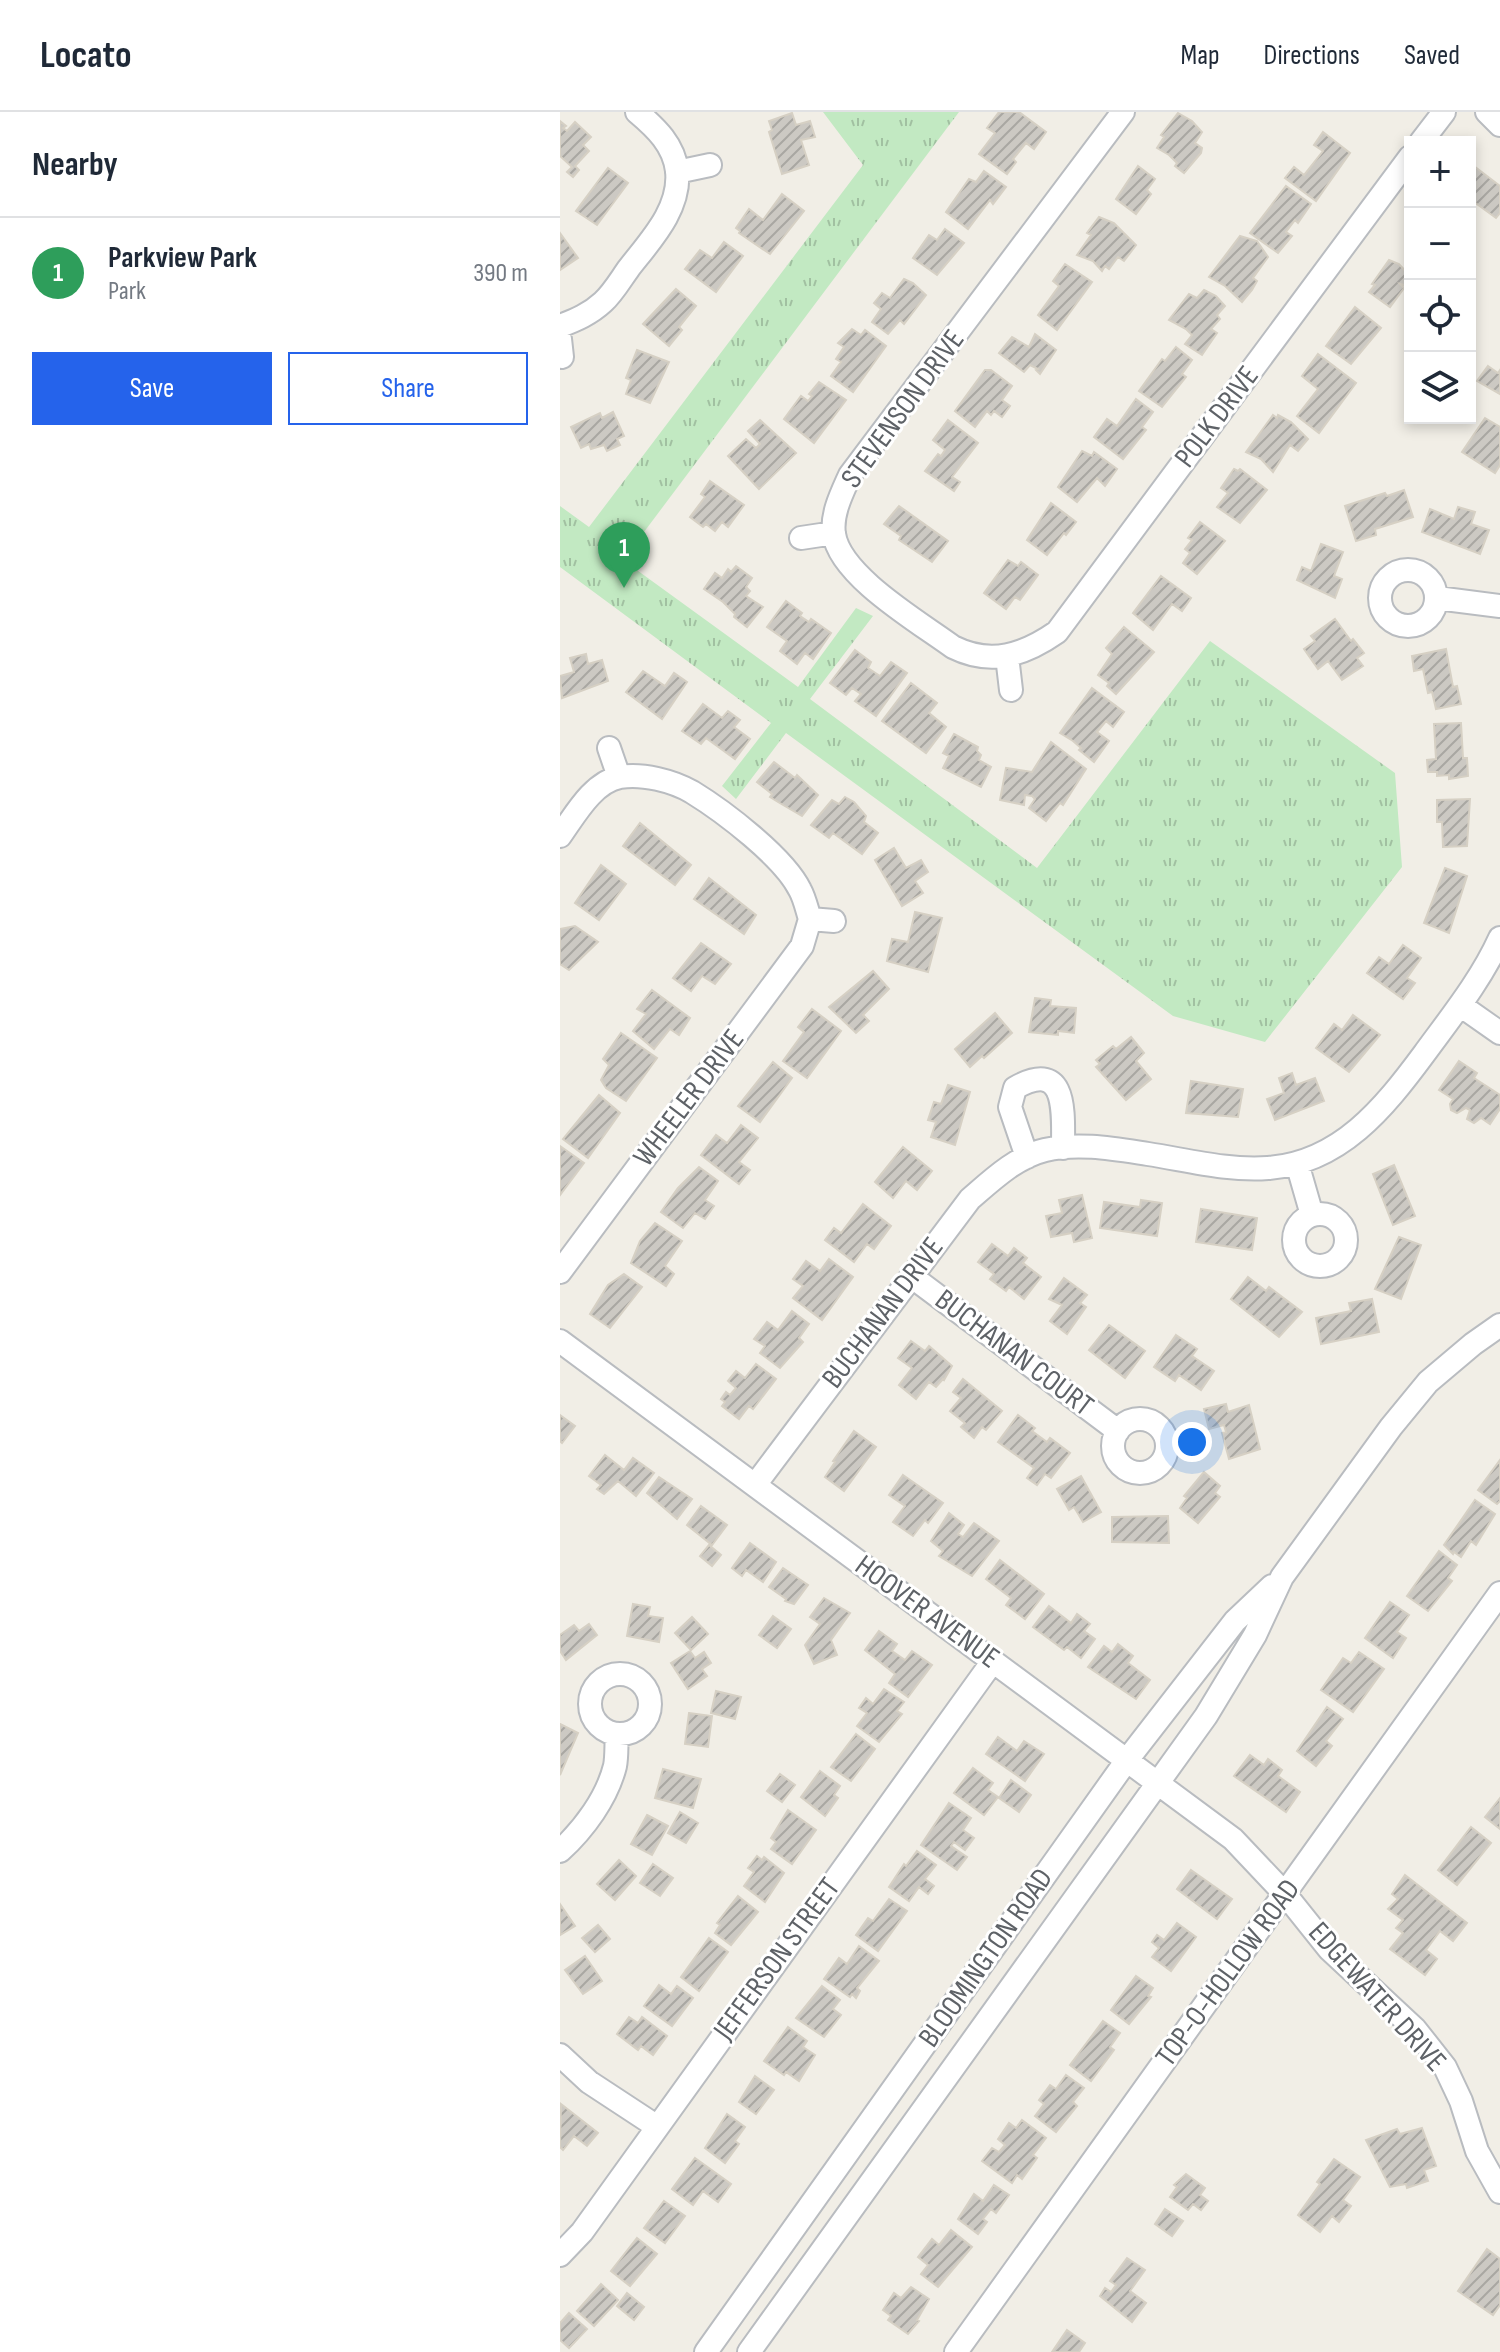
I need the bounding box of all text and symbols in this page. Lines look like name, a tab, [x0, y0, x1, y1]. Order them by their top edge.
text: Locato	[40, 33, 131, 78]
text: Map	[1181, 39, 1220, 72]
text: Directions	[1264, 39, 1360, 72]
text: Saved	[1404, 39, 1460, 72]
map controls	[1404, 136, 1476, 424]
button: +	[1404, 136, 1476, 208]
text: Nearby	[32, 144, 118, 185]
button: −	[1404, 208, 1476, 280]
text: Parkview Park	[108, 240, 257, 276]
text: 1	[53, 258, 63, 289]
text: 390 m	[473, 258, 528, 289]
text: Park	[108, 276, 146, 307]
button: locate	[1404, 280, 1476, 352]
street label: STEVENSON DRIVE	[834, 323, 972, 495]
button: Save	[32, 352, 272, 425]
button: Share	[288, 352, 528, 425]
button: layers	[1404, 352, 1476, 424]
street label: POLK DRIVE	[1167, 359, 1267, 475]
pin: 1	[598, 522, 650, 588]
street label: WHEELER DRIVE	[626, 1022, 752, 1174]
street label: BUCHANAN DRIVE	[815, 1230, 951, 1396]
street label: BUCHANAN COURT	[928, 1282, 1100, 1424]
your location	[1172, 1422, 1212, 1462]
street label: HOOVER AVENUE	[848, 1548, 1006, 1676]
street label: BLOOMINGTON ROAD	[911, 1862, 1061, 2054]
street label: JEFFERSON STREET	[706, 1871, 848, 2048]
street label: TOP-O-HOLLOW ROAD	[1148, 1872, 1308, 2074]
street label: EDGEWATER DRIVE	[1301, 1915, 1453, 2079]

